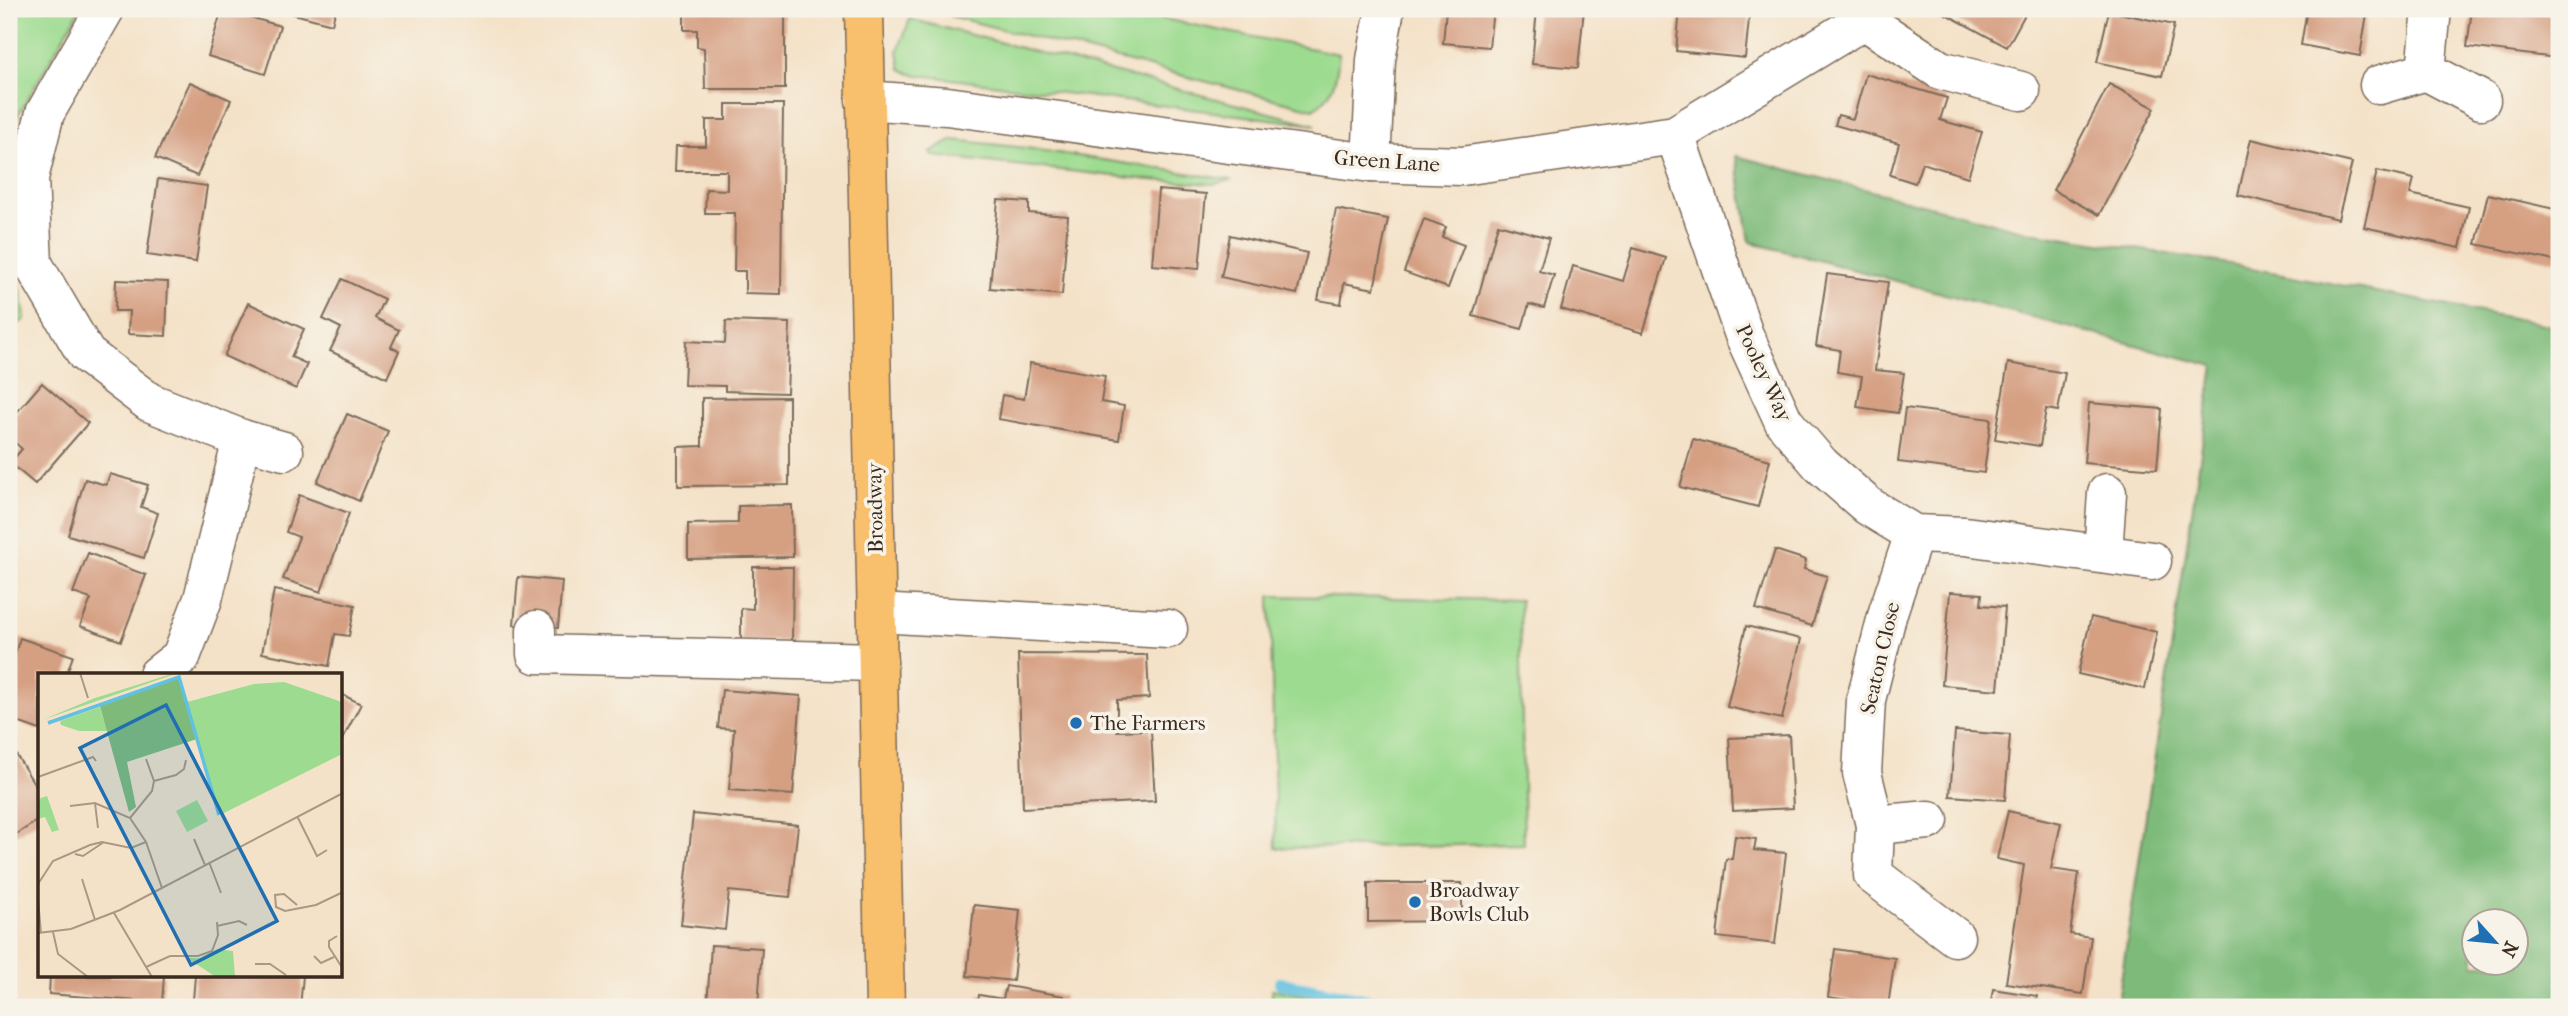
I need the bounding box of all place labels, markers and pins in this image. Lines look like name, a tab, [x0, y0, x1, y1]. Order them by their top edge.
place label: The Farmers	[1090, 711, 1206, 735]
marker: The Farmers	[1068, 715, 1084, 731]
place label: Broadway Bowls Club	[1429, 878, 1529, 926]
marker: Broadway Bowls Club	[1407, 894, 1423, 910]

